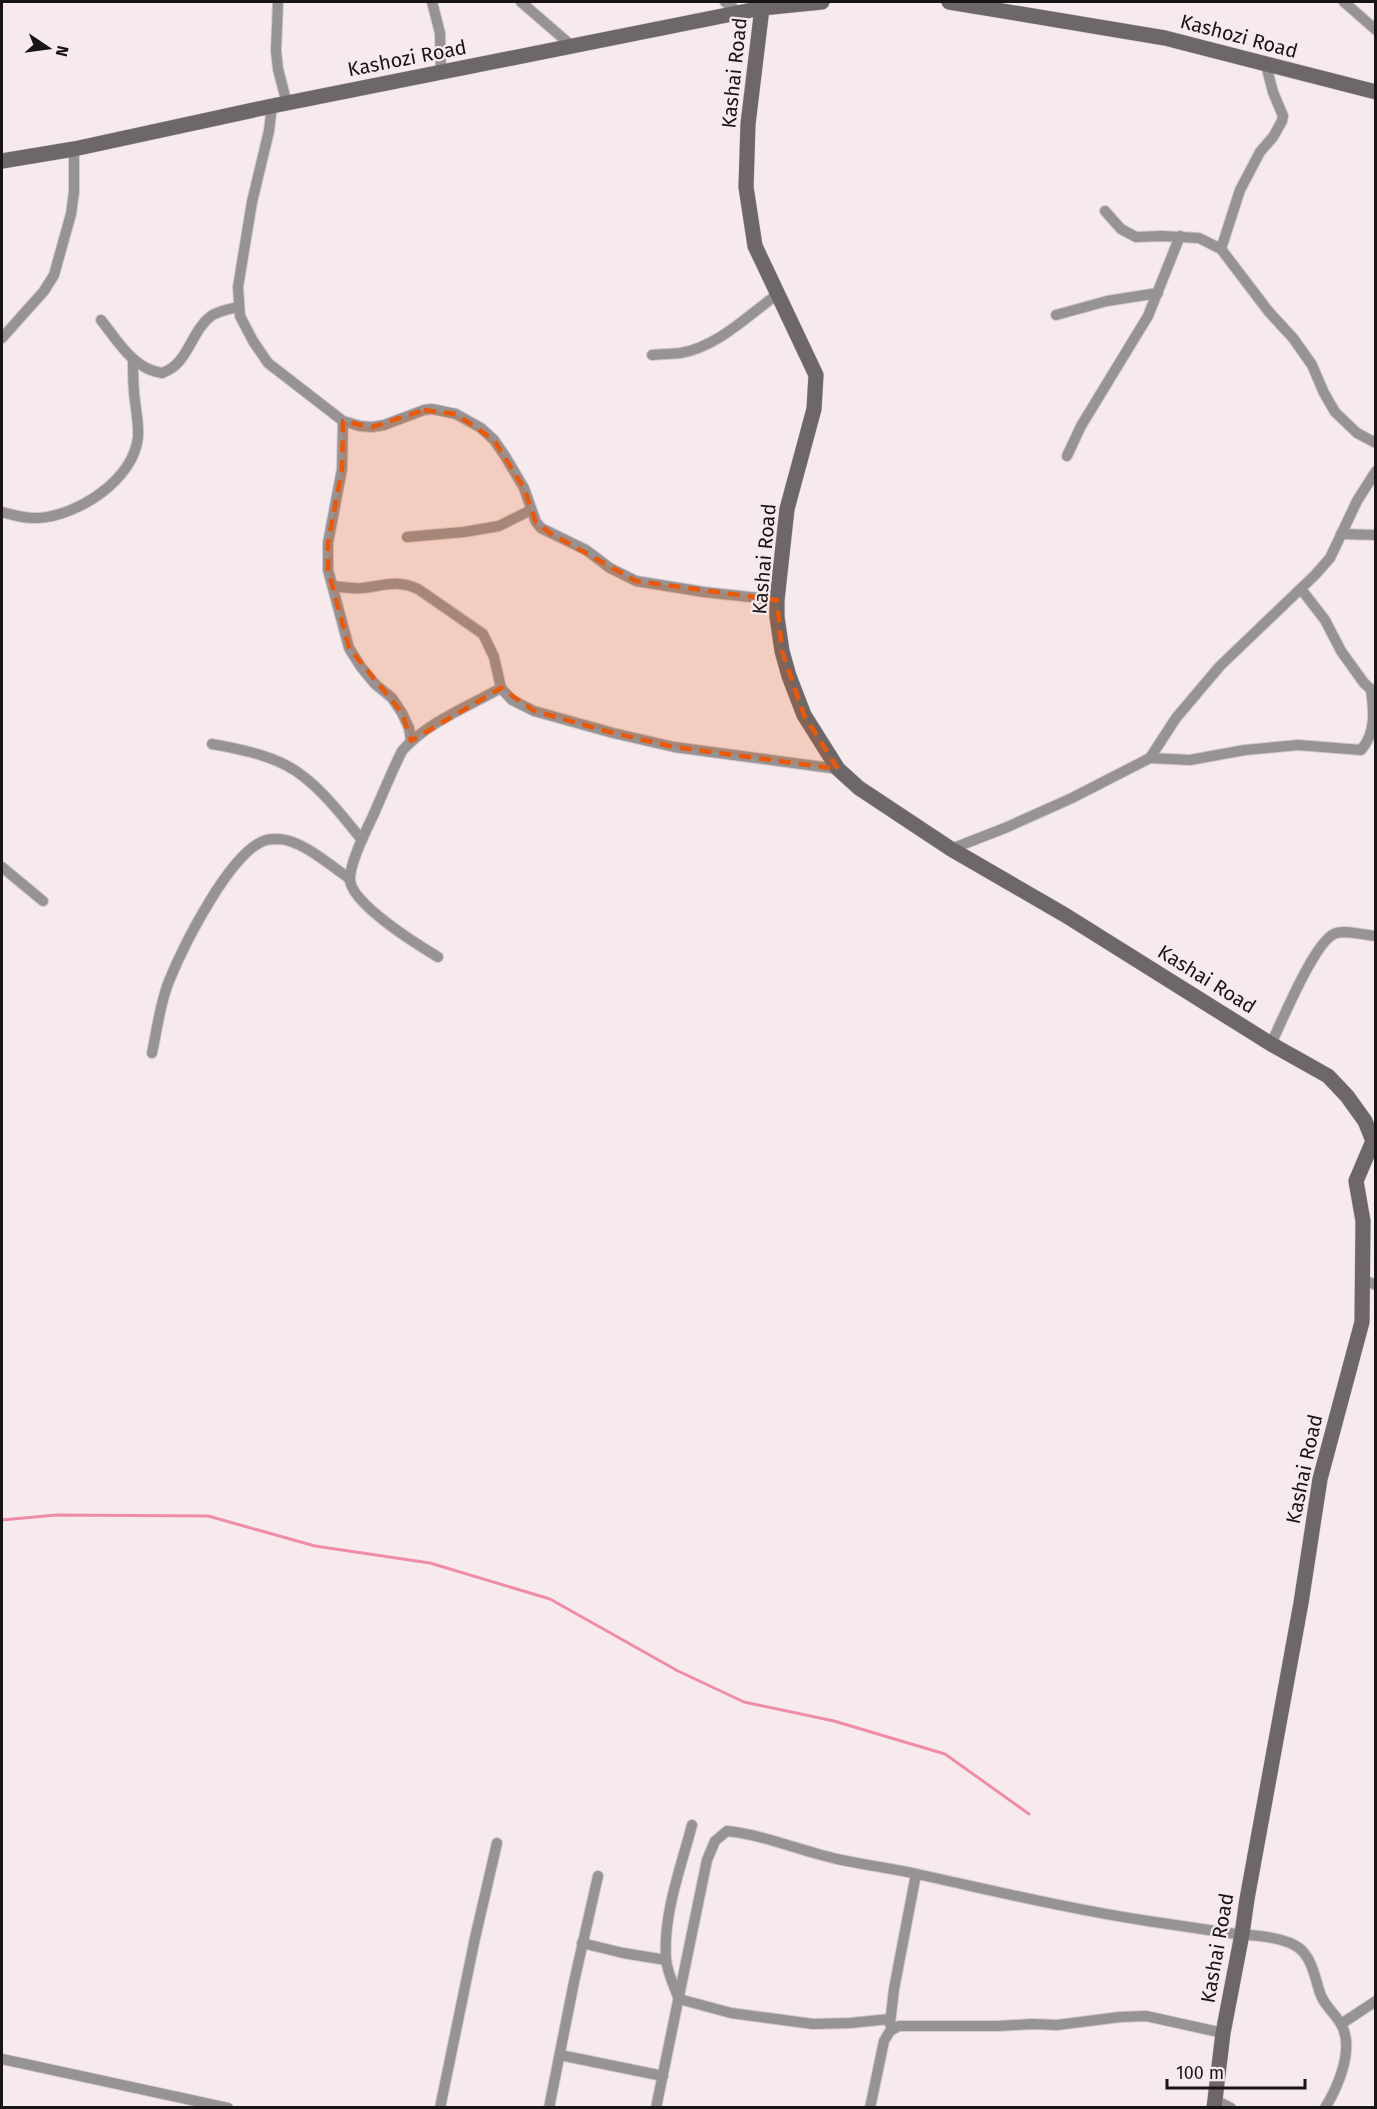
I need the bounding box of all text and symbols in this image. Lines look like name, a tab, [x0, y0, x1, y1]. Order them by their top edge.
street label: Kashozi Road	[1178, 9, 1300, 63]
street label: Kashai Road	[716, 16, 752, 130]
north arrow	[18, 18, 78, 78]
street label: Kashozi Road	[345, 35, 469, 81]
text: N	[52, 44, 73, 59]
street label: Kashai Road	[747, 503, 781, 615]
street label: Kashai Road	[1153, 939, 1261, 1019]
street label: Kashai Road	[1281, 1412, 1327, 1526]
street label: Kashai Road	[1196, 1891, 1238, 2005]
scale bar	[1167, 2052, 1305, 2090]
text: 100 m	[1176, 2062, 1224, 2084]

